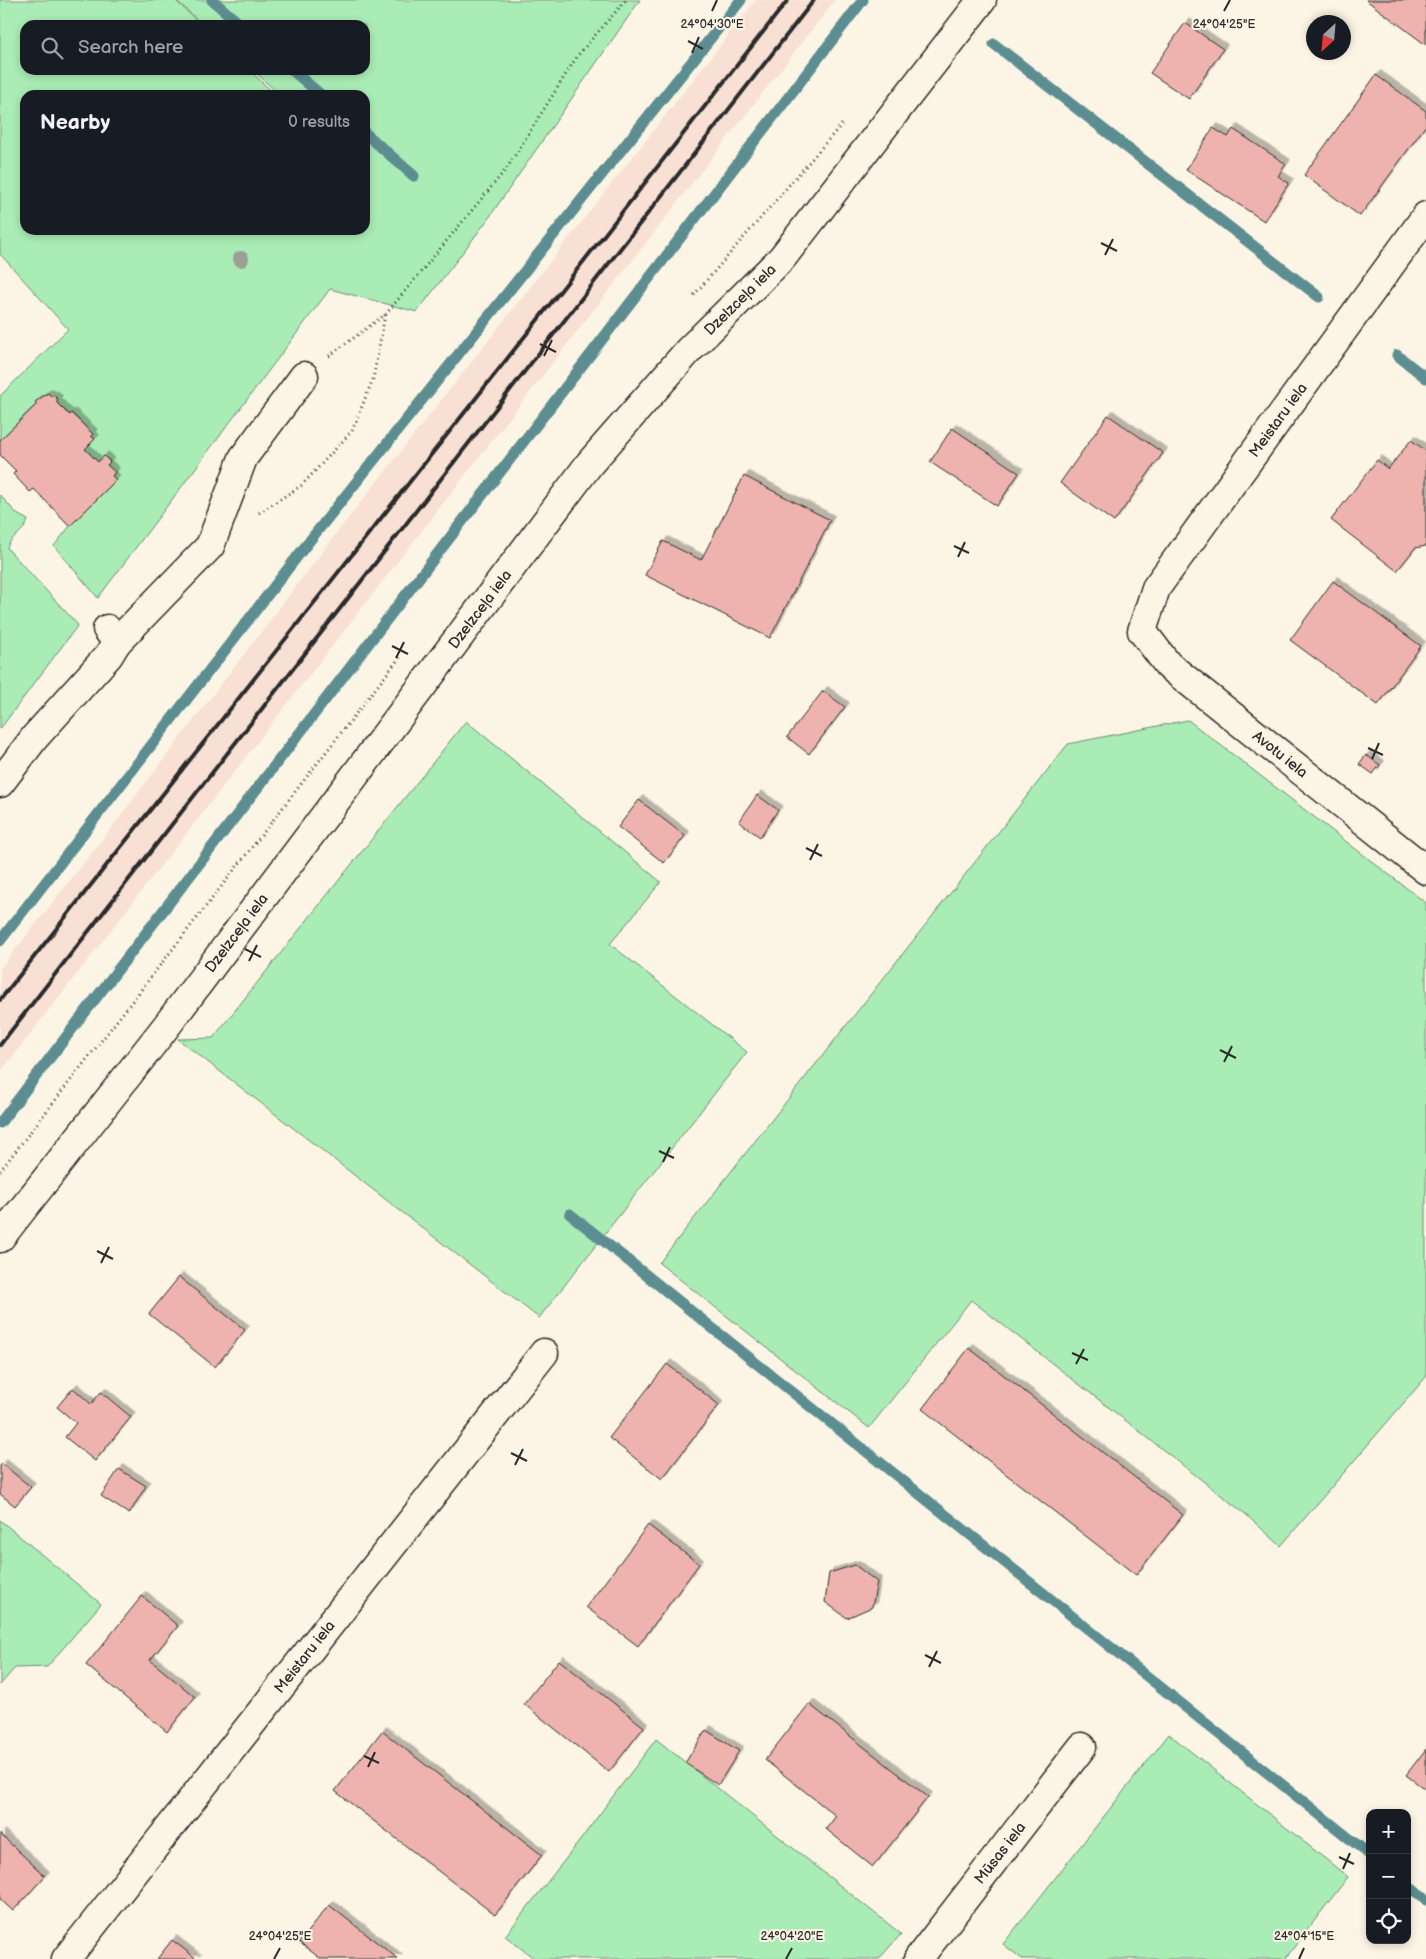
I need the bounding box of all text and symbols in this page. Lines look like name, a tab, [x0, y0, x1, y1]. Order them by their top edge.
north arrow	[1306, 15, 1351, 60]
text: 24°04'30"E	[680, 17, 744, 32]
text: 24°04'25"E	[1193, 17, 1255, 32]
search box	[20, 20, 370, 75]
icon: search	[38, 34, 66, 62]
text: Search here	[78, 36, 183, 59]
text: Nearby	[40, 110, 110, 135]
text: 0 results	[288, 113, 350, 132]
street label: Dzelzceļa iela	[700, 260, 780, 340]
street label: Meistaru iela	[1245, 379, 1312, 461]
street label: Dzelzceļa iela	[445, 566, 516, 653]
street label: Avotu iela	[1248, 727, 1311, 782]
street label: Dzelzceļa iela	[201, 890, 273, 976]
street label: Meistaru iela	[270, 1617, 339, 1697]
map controls	[1366, 1809, 1411, 1944]
button: +	[1366, 1809, 1411, 1854]
street label: Mūsas iela	[970, 1819, 1030, 1888]
button: −	[1366, 1854, 1411, 1899]
button: locate	[1366, 1899, 1411, 1944]
text: 24°04'25"E	[249, 1929, 311, 1944]
text: 24°04'20"E	[761, 1929, 824, 1944]
text: 24°04'15"E	[1274, 1929, 1334, 1944]

